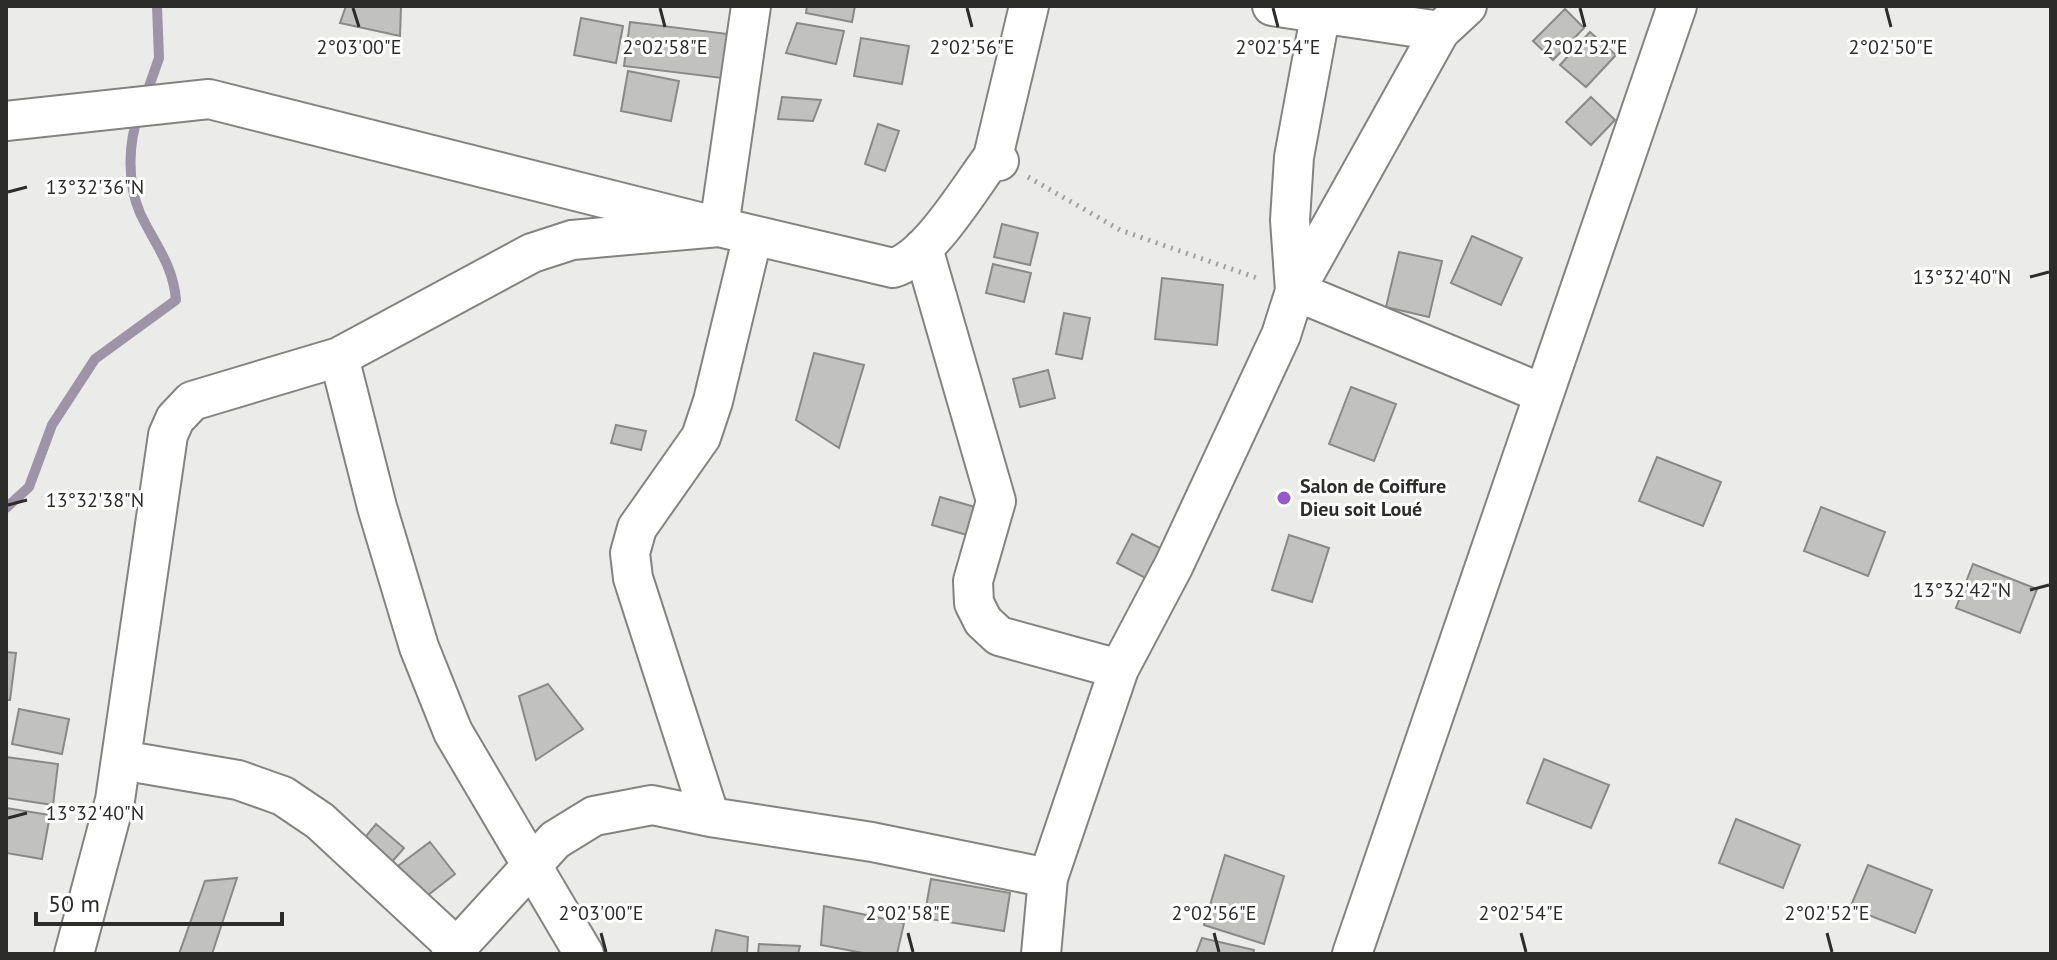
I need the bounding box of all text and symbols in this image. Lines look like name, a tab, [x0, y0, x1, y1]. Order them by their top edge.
text: 2°03'00"E	[317, 34, 401, 60]
text: 2°02'58"E	[623, 34, 707, 60]
text: 2°02'56"E	[930, 34, 1014, 60]
text: 2°02'54"E	[1236, 34, 1320, 60]
text: 2°02'52"E	[1543, 34, 1627, 60]
text: 2°02'50"E	[1849, 34, 1933, 60]
text: 13°32'36"N	[46, 174, 144, 200]
text: 13°32'40"N	[1913, 264, 2011, 290]
place label: Salon de Coiffure Dieu soit Loué	[1300, 473, 1446, 522]
text: 13°32'38"N	[46, 487, 144, 513]
marker: Salon de Coiffure Dieu soit Loué	[1275, 489, 1293, 507]
text: 13°32'42"N	[1913, 577, 2011, 603]
text: 13°32'40"N	[46, 800, 144, 826]
scale bar	[36, 876, 282, 926]
text: 50 m	[48, 888, 100, 919]
text: 2°03'00"E	[559, 900, 643, 926]
text: 2°02'58"E	[866, 900, 950, 926]
text: 2°02'56"E	[1172, 900, 1256, 926]
text: 2°02'54"E	[1479, 900, 1563, 926]
text: 2°02'52"E	[1785, 900, 1869, 926]

